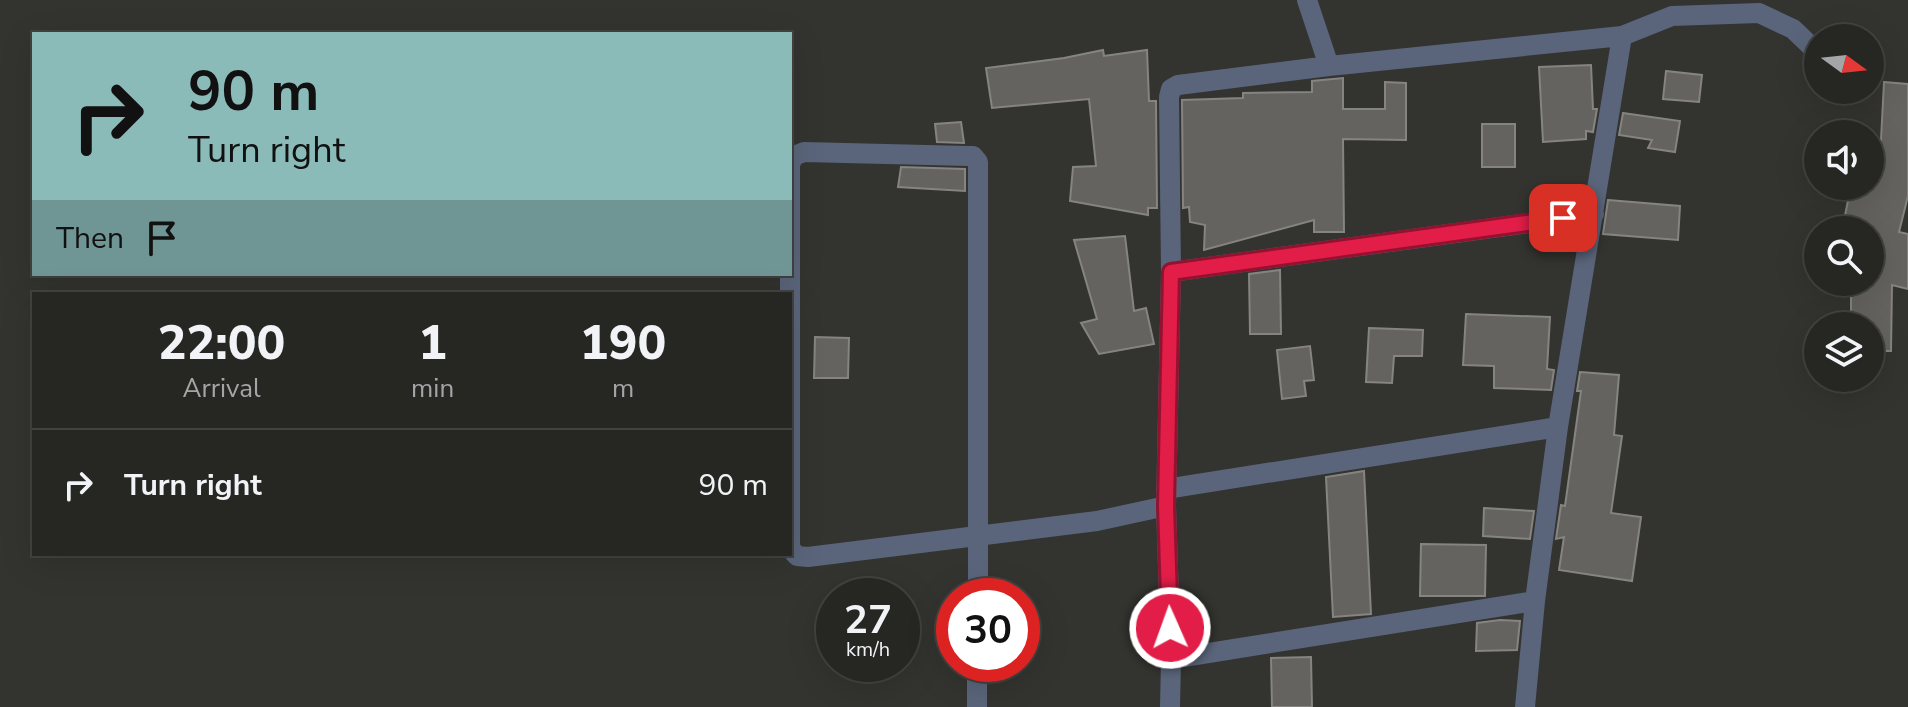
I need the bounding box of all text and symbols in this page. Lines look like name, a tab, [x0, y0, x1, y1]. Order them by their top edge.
north arrow	[1804, 24, 1884, 104]
map controls	[1804, 24, 1884, 392]
text: 90 m	[188, 53, 319, 130]
icon: right	[56, 64, 160, 168]
button: sound	[1804, 120, 1884, 200]
text: Turn right	[188, 126, 345, 175]
pin	[1529, 184, 1597, 252]
icon: arrive	[1541, 196, 1585, 240]
icon: arrive	[140, 216, 184, 260]
button: search	[1804, 216, 1884, 296]
text: Then	[56, 218, 124, 259]
text: 22:00	[158, 310, 285, 376]
text: 1	[418, 310, 447, 376]
text: 190	[580, 310, 666, 376]
button: layers	[1804, 312, 1884, 392]
text: Arrival	[182, 371, 261, 406]
text: min	[411, 371, 454, 406]
text: m	[612, 371, 634, 406]
icon: right	[56, 463, 100, 507]
text: Turn right	[124, 465, 262, 506]
text: 90 m	[699, 465, 768, 506]
speed limit sign: 30	[936, 578, 1040, 682]
position arrow	[1128, 586, 1212, 670]
text: 27	[844, 593, 892, 647]
text: km/h	[846, 636, 890, 663]

